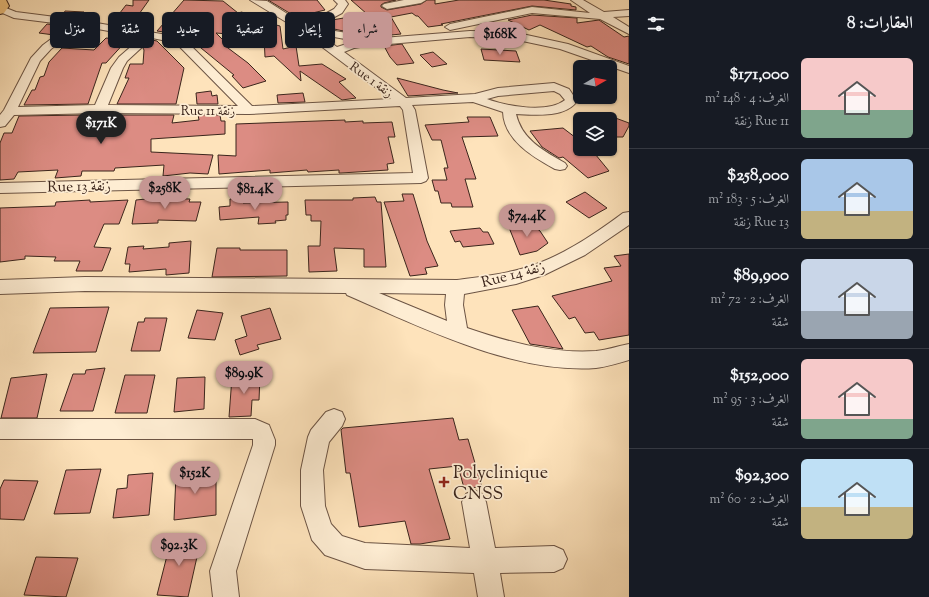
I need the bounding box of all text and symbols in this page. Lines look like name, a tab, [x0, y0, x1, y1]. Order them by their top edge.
chip: منزل	[50, 12, 100, 48]
chip: شقة	[108, 12, 154, 48]
chip: جديد	[162, 12, 214, 48]
chip: تصفية	[222, 12, 277, 48]
chip: إيجار	[285, 12, 335, 48]
chip: شراء	[343, 12, 392, 48]
text: العقارات: 8	[847, 12, 913, 36]
icon: filters	[645, 13, 667, 35]
pin: $168K	[472, 22, 528, 56]
text: $168K	[483, 26, 517, 44]
street label: Rue 1 زنقة	[345, 59, 396, 103]
north arrow	[573, 60, 617, 104]
map controls	[573, 60, 617, 156]
text: $171,000	[729, 63, 789, 87]
icon: home	[833, 74, 881, 122]
text: الغرف: 4 · 148 m²	[705, 90, 789, 108]
street label: Rue 11 زنقة	[181, 103, 235, 121]
pin: $171K	[73, 111, 129, 145]
button: layers	[573, 112, 617, 156]
text: Rue 11 زنقة	[735, 113, 789, 131]
text: $171K	[85, 115, 117, 133]
text: $258,000	[727, 164, 789, 188]
icon: home	[833, 175, 881, 223]
street label: Rue 13 زنقة	[47, 176, 111, 199]
pin: $258K	[137, 176, 193, 210]
pin: $81.4K	[222, 177, 288, 211]
text: $258K	[148, 180, 182, 198]
text: $81.4K	[236, 181, 274, 199]
text: الغرف: 5 · 183 m²	[708, 191, 789, 209]
pin: $74.4K	[494, 204, 560, 238]
text: $74.4K	[508, 208, 546, 226]
text: Rue 13 زنقة	[734, 214, 789, 232]
street label: Rue 14 زنقة	[479, 257, 548, 294]
text: $89,900	[733, 264, 789, 288]
icon: home	[833, 275, 881, 323]
text: الغرف: 2 · 72 m²	[710, 291, 789, 309]
text: شقة	[772, 314, 789, 332]
pin: $89.9K	[211, 361, 277, 395]
text: $152,000	[730, 364, 789, 388]
text: $89.9K	[225, 365, 263, 383]
icon: home	[833, 375, 881, 423]
text: الغرف: 3 · 95 m²	[713, 391, 789, 409]
text: شقة	[772, 414, 789, 432]
pin: $152K	[167, 461, 223, 495]
place label: Polyclinique CNSS	[453, 461, 548, 508]
text: $92,300	[735, 464, 789, 488]
text: $152K	[179, 465, 211, 483]
icon: home	[833, 475, 881, 523]
marker: Polyclinique CNSS	[438, 476, 450, 488]
text: الغرف: 2 · 60 m²	[710, 491, 789, 509]
text: شقة	[772, 514, 789, 532]
pin: $92.3K	[146, 533, 212, 567]
text: $92.3K	[160, 537, 198, 555]

